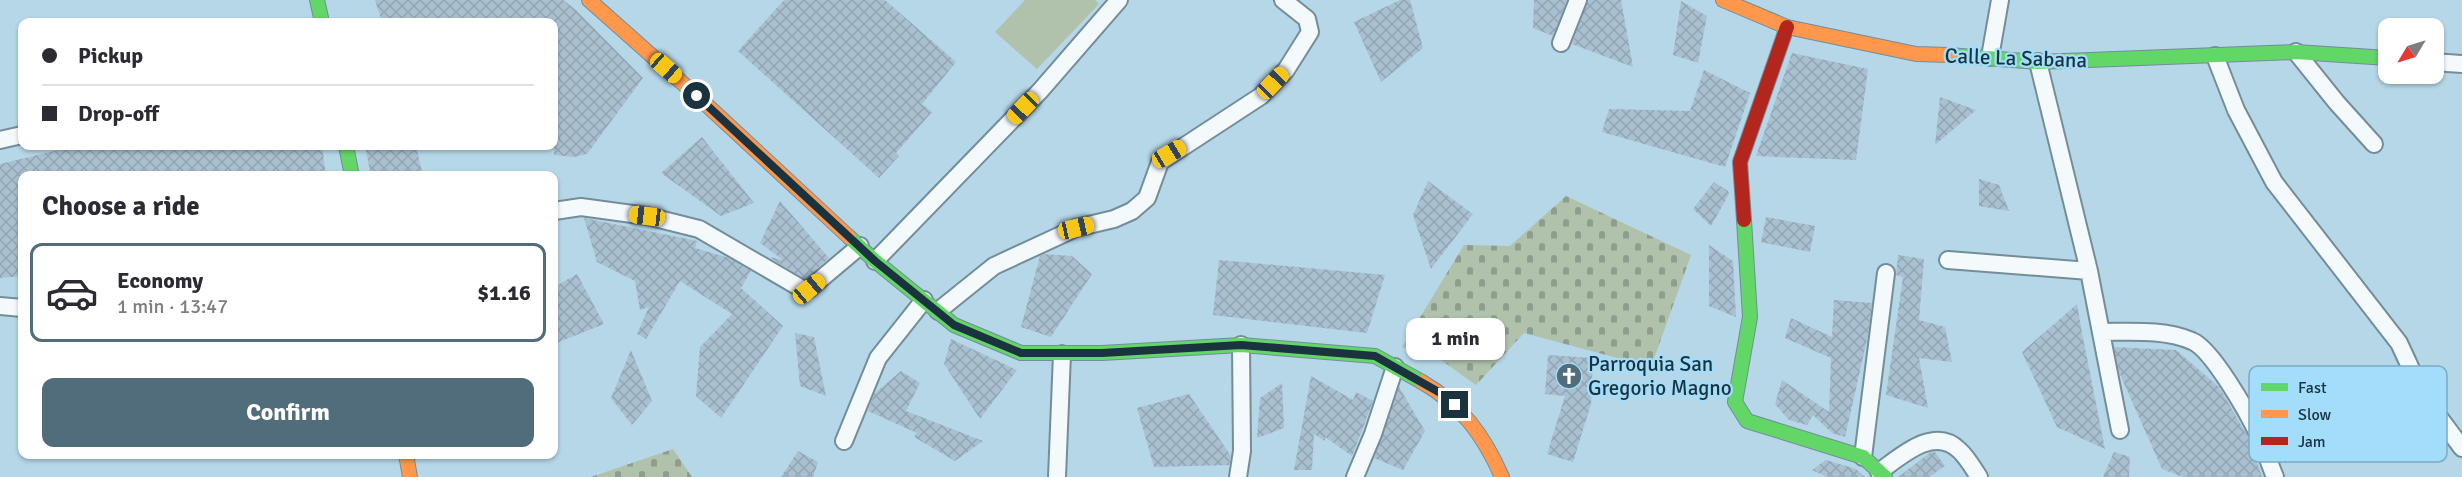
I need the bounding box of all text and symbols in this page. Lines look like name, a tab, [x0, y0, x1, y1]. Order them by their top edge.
north arrow	[2378, 18, 2444, 84]
map controls	[2378, 18, 2444, 84]
text: Pickup	[78, 42, 143, 69]
street label: Calle La Sabana	[1944, 43, 2088, 73]
car	[647, 49, 685, 87]
car	[1254, 64, 1292, 102]
route start	[683, 82, 710, 109]
car	[1004, 89, 1042, 127]
text: Drop-off	[78, 100, 159, 127]
car	[1149, 137, 1189, 171]
text: Choose a ride	[42, 190, 200, 223]
car	[628, 205, 666, 227]
car	[1056, 215, 1096, 241]
icon: car	[45, 266, 99, 320]
text: Economy	[117, 267, 203, 294]
car	[789, 271, 829, 307]
text: $1.16	[477, 279, 531, 306]
text: 1 min · 13:47	[117, 294, 228, 319]
callout: 1 min	[1406, 318, 1504, 360]
text: 1 min	[1431, 326, 1480, 351]
place label: Parroquia San Gregorio Magno	[1588, 351, 1732, 401]
church icon: Parroquia San Gregorio Magno	[1554, 361, 1584, 391]
legend	[2249, 366, 2447, 462]
button: Confirm	[42, 378, 534, 447]
text: Fast	[2298, 378, 2327, 398]
route end	[1441, 391, 1468, 418]
text: Slow	[2298, 405, 2332, 425]
text: Jam	[2298, 432, 2326, 452]

